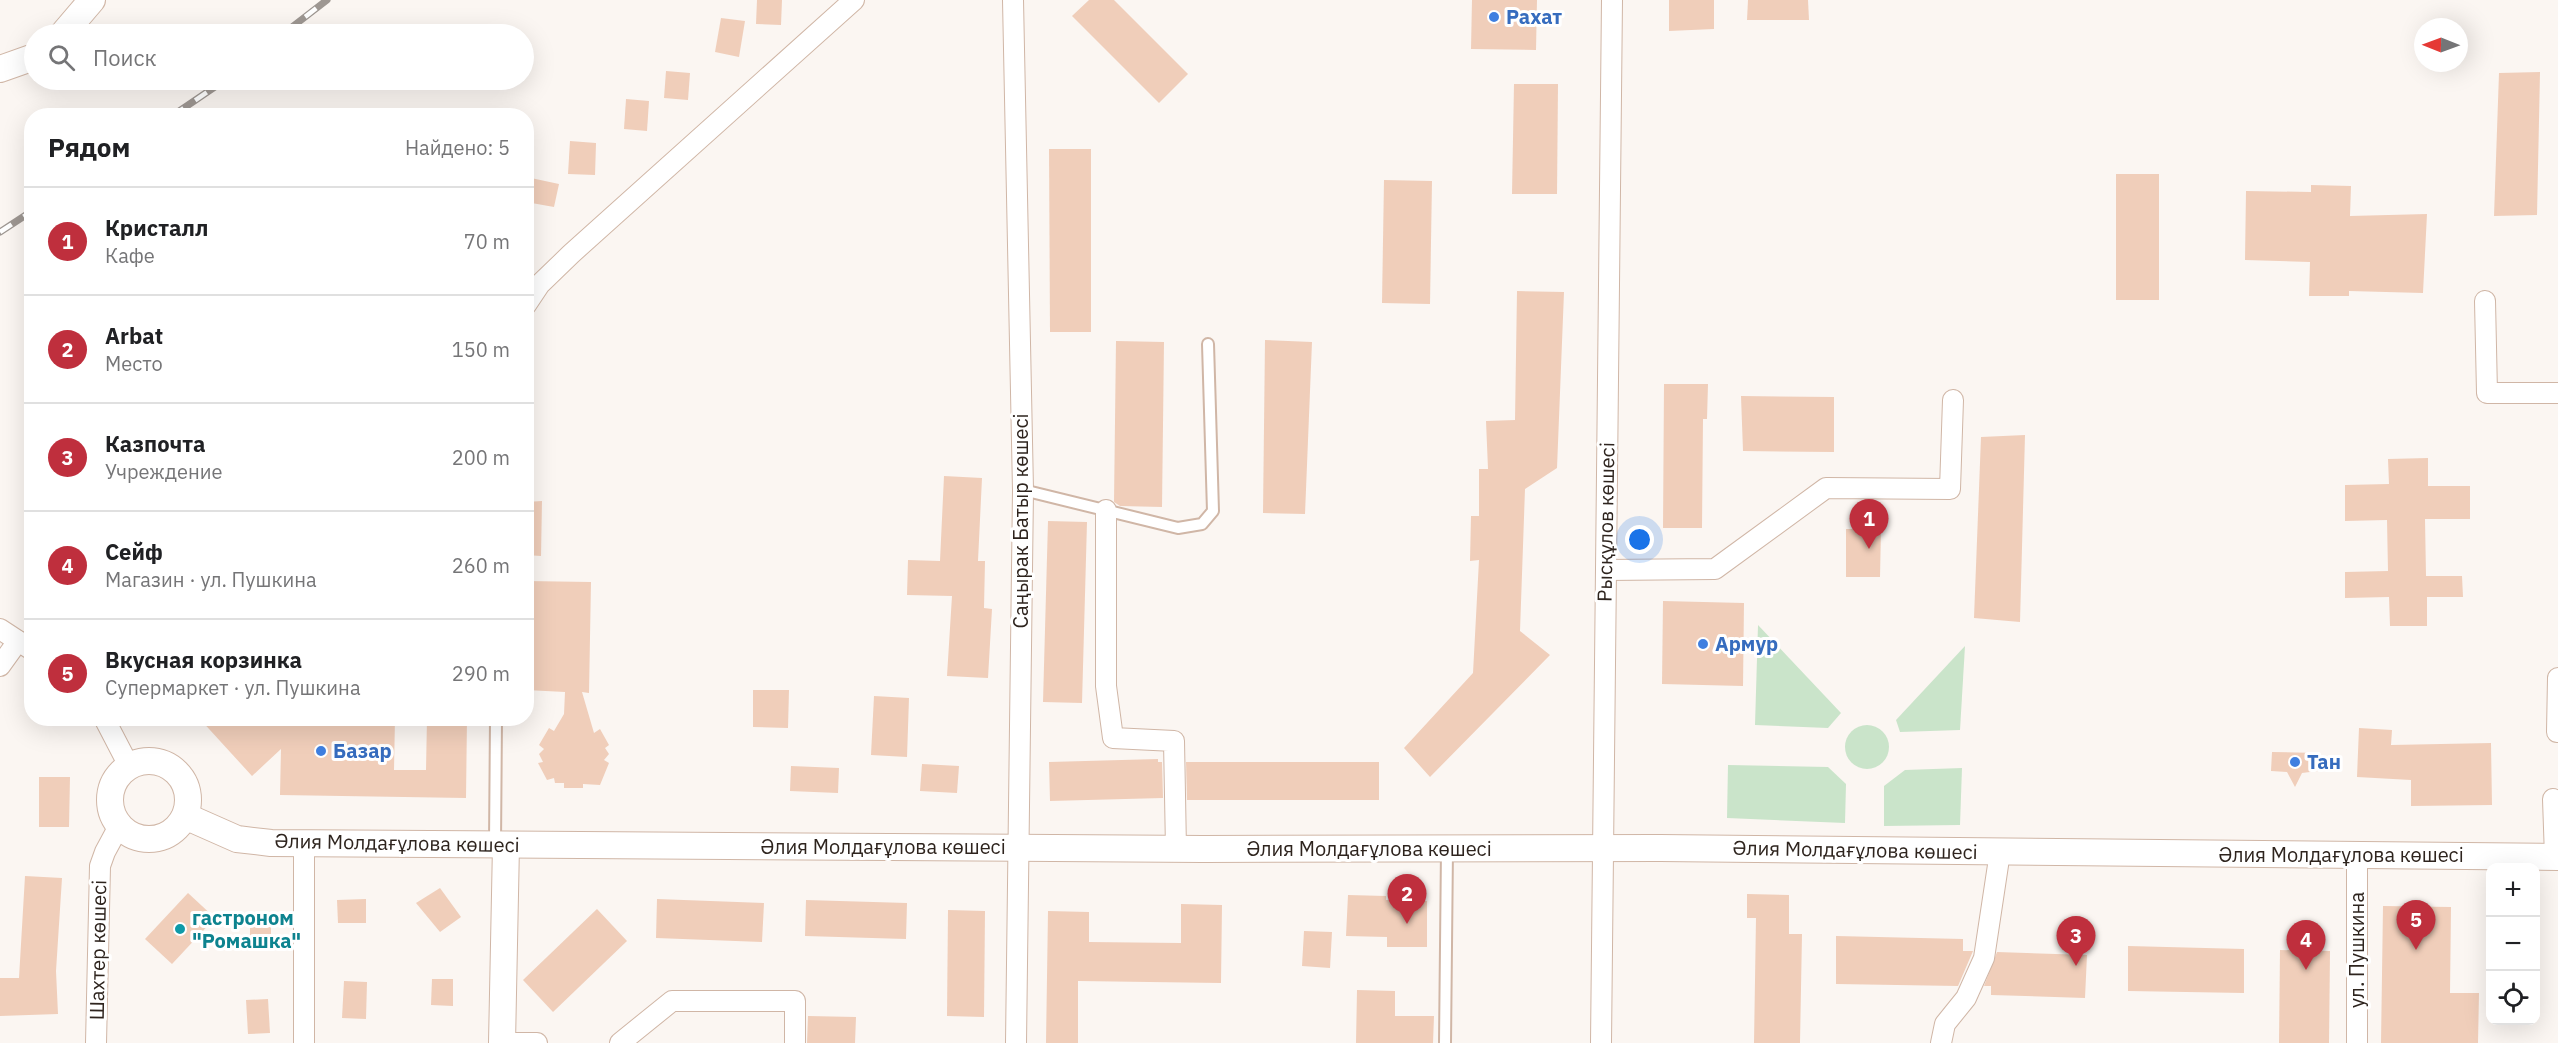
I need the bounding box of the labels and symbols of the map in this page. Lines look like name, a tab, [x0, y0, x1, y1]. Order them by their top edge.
place label: Рахат	[1506, 3, 1562, 30]
marker: Рахат	[1487, 10, 1501, 24]
north arrow	[2414, 18, 2468, 72]
street label: Саңырак Батыр көшесі	[1007, 413, 1034, 629]
street label: Рысқұлов көшесі	[1591, 442, 1620, 602]
pin: 1	[1850, 500, 1888, 549]
your location	[1625, 525, 1654, 554]
place label: Армур	[1715, 630, 1778, 657]
marker: Армур	[1696, 637, 1710, 651]
place label: Базар	[333, 737, 392, 764]
marker: Базар	[314, 744, 328, 758]
place label: Тан	[2307, 748, 2341, 775]
marker: Тан	[2288, 755, 2302, 769]
street label: Әлия Молдағұлова көшесі	[274, 827, 520, 858]
street label: Әлия Молдағұлова көшесі	[760, 833, 1006, 860]
street label: Әлия Молдағұлова көшесі	[1732, 834, 1978, 865]
street label: Әлия Молдағұлова көшесі	[1246, 835, 1492, 862]
street label: Әлия Молдағұлова көшесі	[2218, 841, 2464, 868]
pin: 2	[1388, 874, 1426, 924]
street label: Шахтер көшесі	[83, 880, 112, 1020]
street label: ул. Пушкина	[2343, 892, 2370, 1008]
pin: 5	[2396, 900, 2436, 950]
place label: гастроном "Ромашка"	[192, 904, 301, 954]
pin: 3	[2056, 916, 2096, 966]
pin: 4	[2286, 920, 2326, 970]
marker: гастроном "Ромашка"	[173, 922, 187, 936]

